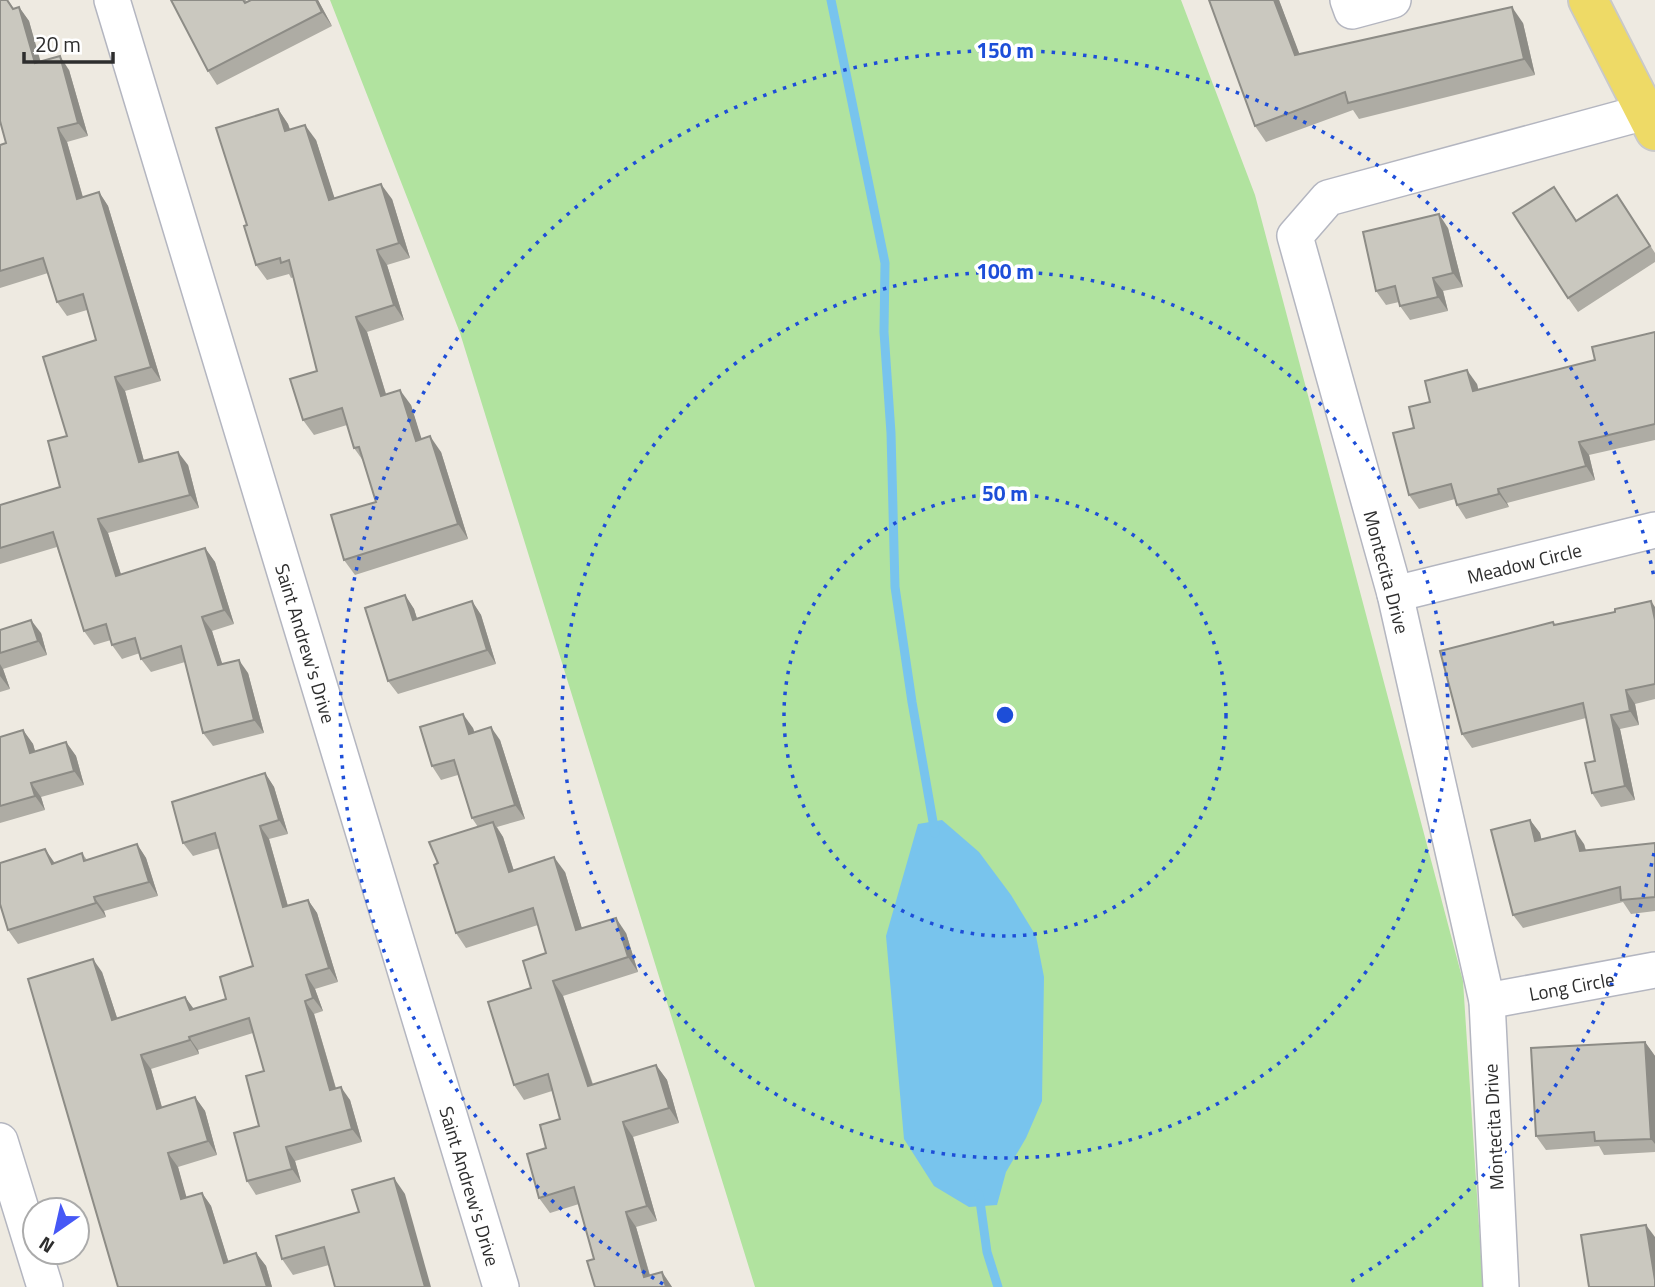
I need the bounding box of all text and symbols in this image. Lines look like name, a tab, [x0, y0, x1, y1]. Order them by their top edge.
scale bar	[24, 21, 114, 65]
text: 20 m	[35, 28, 81, 60]
text: 150 m	[976, 34, 1034, 66]
text: 100 m	[976, 255, 1034, 287]
text: 50 m	[982, 477, 1028, 509]
street label: Montecita Drive	[1357, 507, 1417, 637]
street label: Meadow Circle	[1464, 534, 1584, 590]
street label: Saint Andrew's Drive	[269, 560, 344, 727]
centre of rings	[993, 703, 1017, 727]
street label: Long Circle	[1526, 963, 1617, 1007]
street label: Montecita Drive	[1475, 1063, 1511, 1191]
street label: Saint Andrew's Drive	[433, 1103, 508, 1269]
north arrow	[21, 1196, 91, 1266]
text: N	[33, 1230, 60, 1261]

